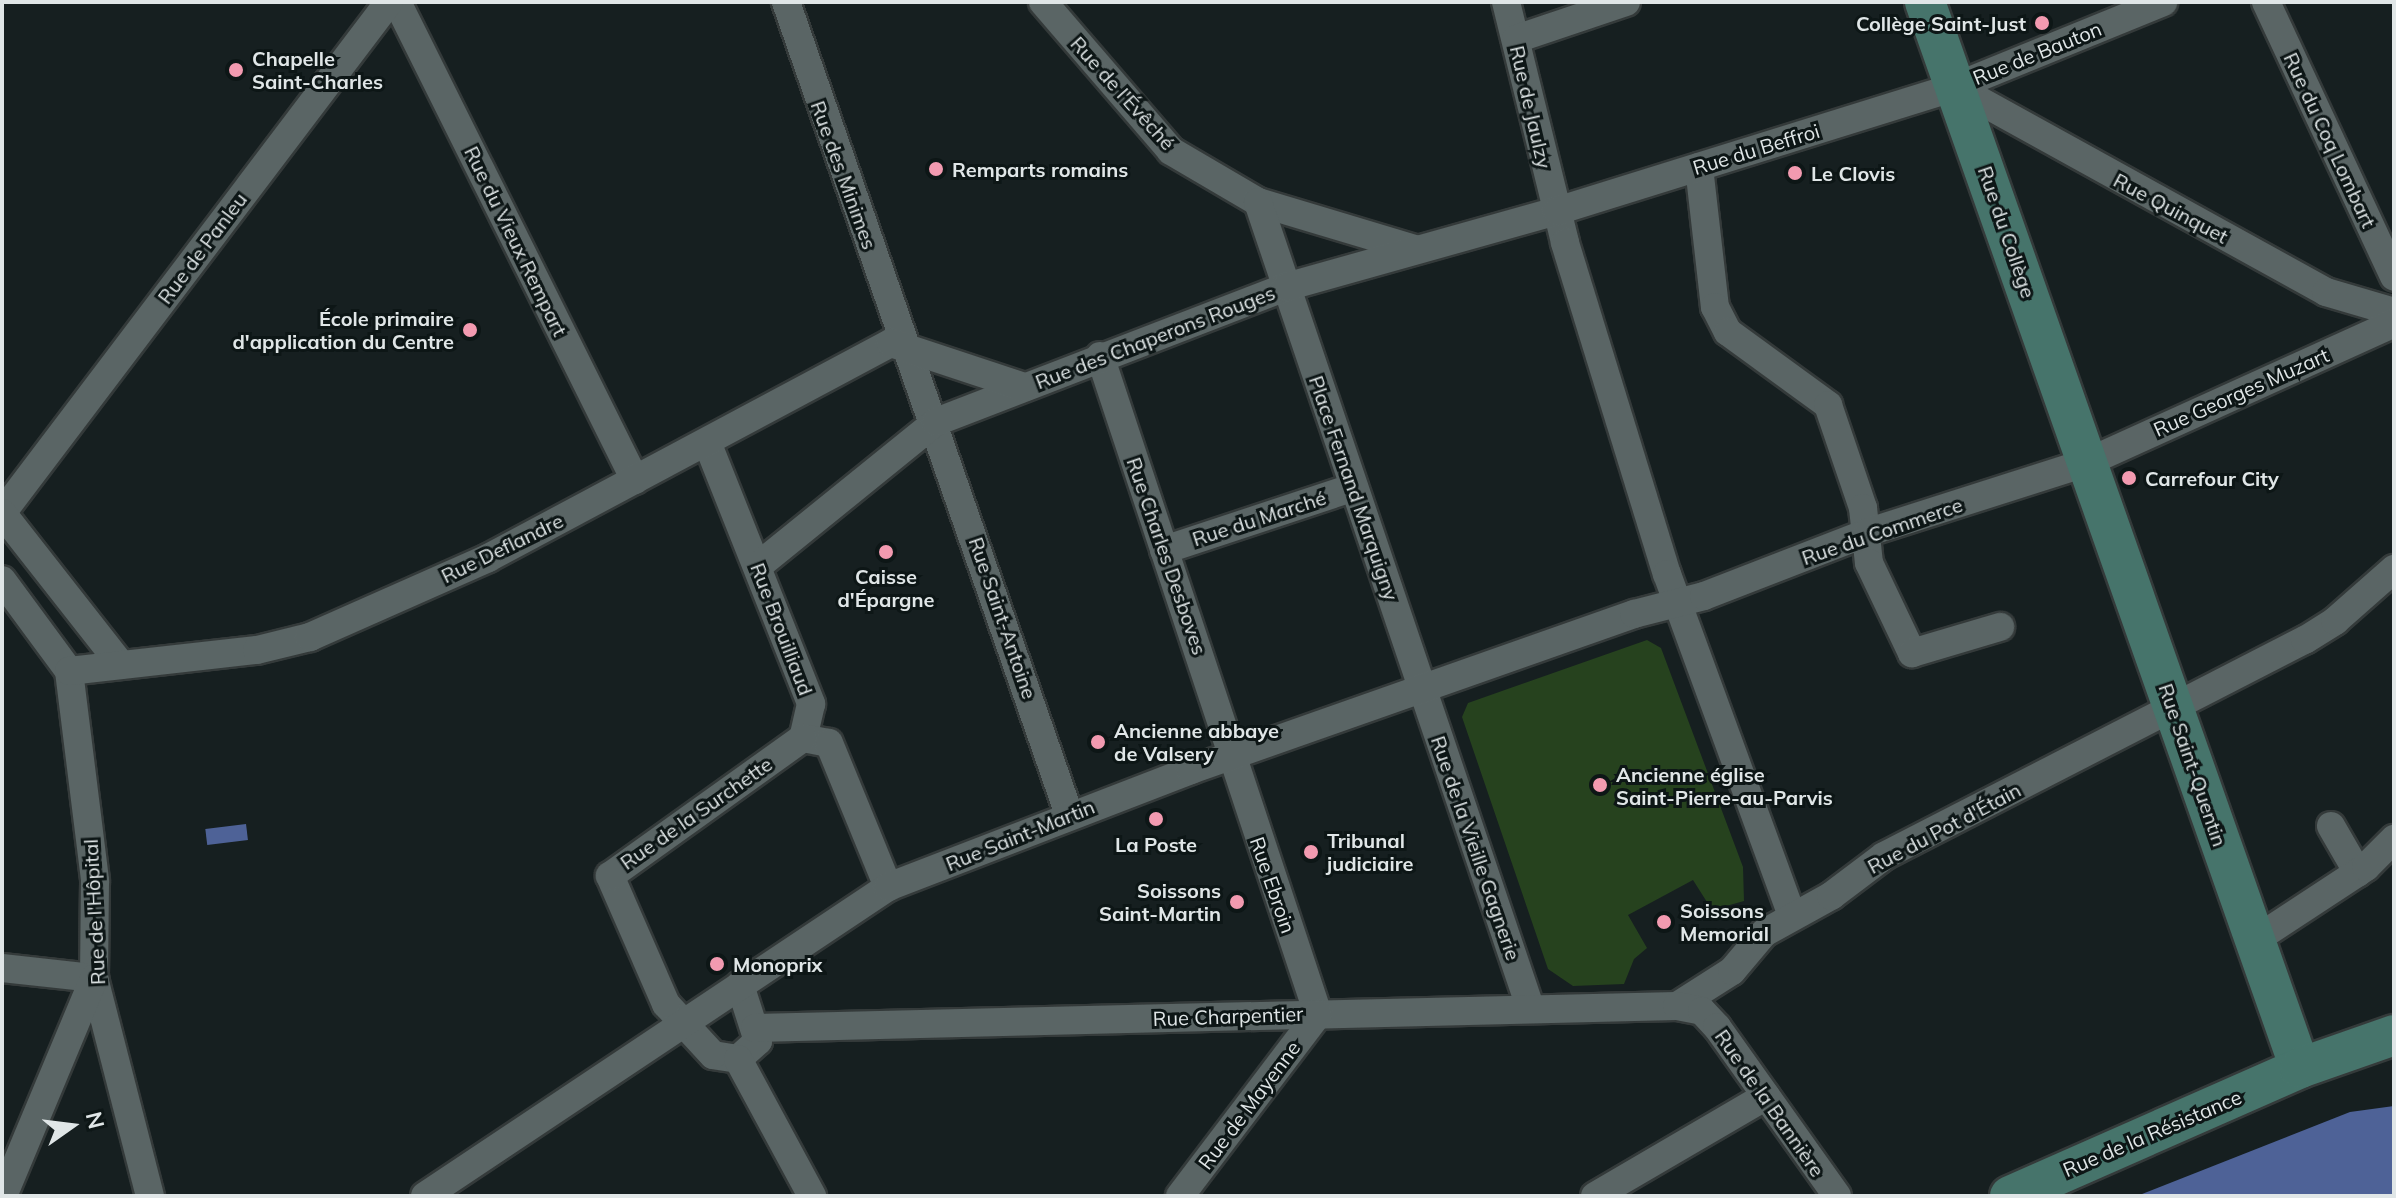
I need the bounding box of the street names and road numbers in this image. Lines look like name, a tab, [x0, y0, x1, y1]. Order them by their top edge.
street label: Rue de Bauton	[1969, 16, 2105, 90]
street label: Rue de l'Évêché	[1066, 31, 1180, 155]
street label: Rue de Jaulzy	[1505, 43, 1557, 171]
street label: Rue du Coq Lombart	[2279, 49, 2381, 231]
street label: Rue des Minimes	[806, 97, 882, 253]
street label: Rue du Beffroi	[1690, 118, 1822, 180]
street label: Rue du Vieux Rempart	[460, 142, 572, 340]
street label: Rue du Collège	[1973, 163, 2041, 301]
street label: Rue Quinquet	[2110, 168, 2232, 248]
street label: Rue de Panleu	[152, 188, 252, 308]
street label: Rue des Chaperons Rouges	[1032, 280, 1278, 394]
street label: Rue Georges Muzart	[2150, 343, 2332, 441]
street label: Place Fernand Marquigny	[1304, 372, 1404, 604]
street label: Rue Charles Desboves	[1122, 454, 1212, 658]
street label: Rue du Marché	[1189, 485, 1329, 551]
street label: Rue du Commerce	[1799, 492, 1965, 570]
street label: Rue Deflandre	[437, 508, 567, 588]
street label: Rue Saint-Antoine	[964, 534, 1042, 702]
street label: Rue Brouilliaud	[746, 559, 818, 699]
street label: Rue Saint-Quentin	[2154, 680, 2232, 850]
street label: Rue de la Vieille Gagnerie	[1426, 733, 1526, 963]
street label: Rue de la Surchette	[616, 752, 776, 874]
street label: Rue du Pot d'Étain	[1863, 778, 2025, 878]
street label: Rue Saint-Martin	[942, 794, 1098, 876]
street label: Rue Ebroin	[1245, 834, 1301, 936]
street label: Rue de l'Hôpital	[78, 838, 110, 986]
street label: Rue Charpentier	[1152, 1001, 1304, 1031]
street label: Rue de la Bannière	[1710, 1025, 1830, 1181]
street label: Rue de Mayenne	[1193, 1036, 1305, 1174]
street label: Rue de la Résistance	[2059, 1084, 2245, 1182]

